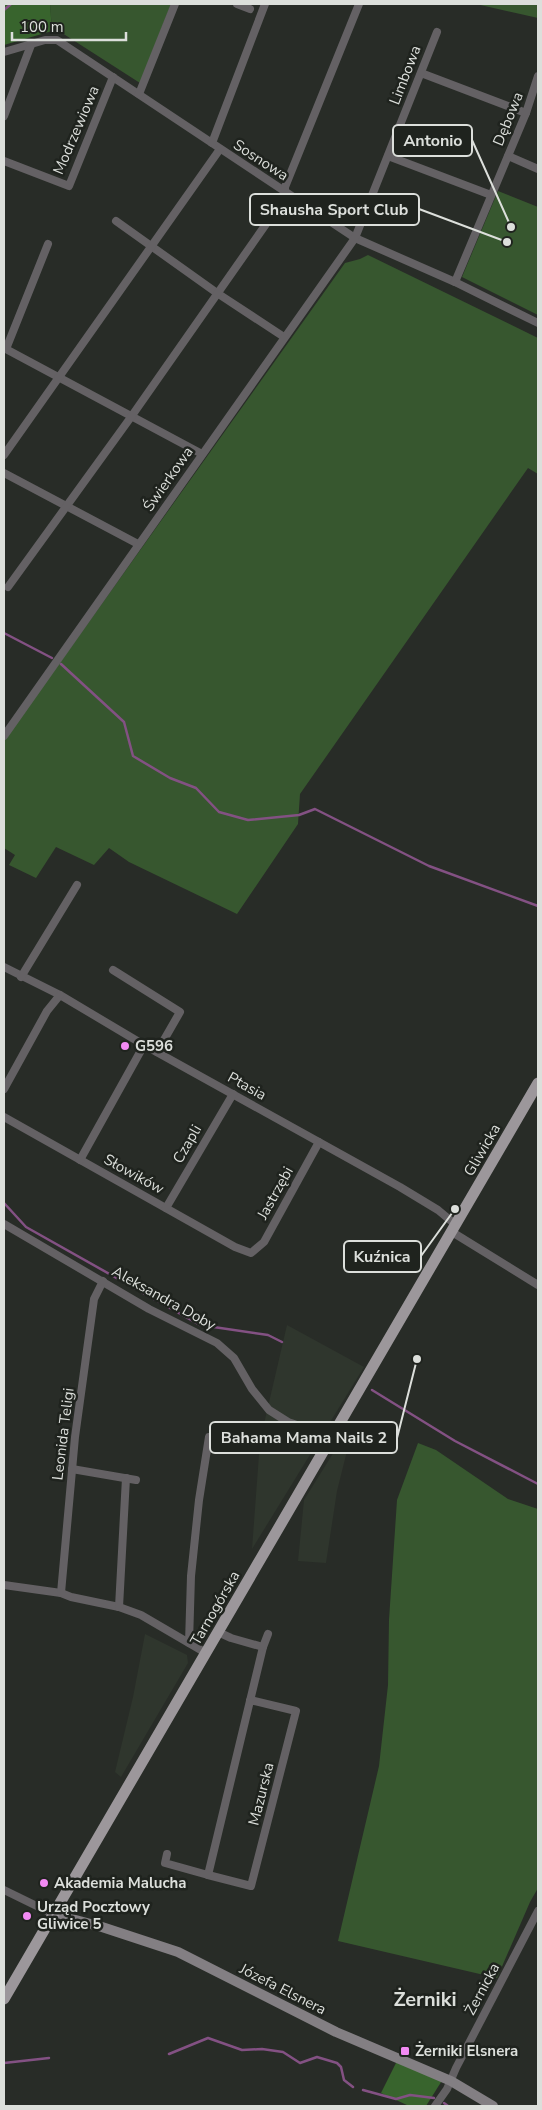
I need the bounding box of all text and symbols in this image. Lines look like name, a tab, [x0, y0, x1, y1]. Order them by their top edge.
scale bar	[12, 10, 126, 42]
text: 100 m	[20, 17, 64, 37]
street label: Limbowa	[385, 43, 425, 107]
street label: Modrzewiowa	[48, 82, 104, 178]
street label: Dębowa	[488, 89, 528, 149]
callout: Antonio	[393, 125, 472, 156]
text: Antonio	[403, 130, 463, 152]
street label: Sosnowa	[230, 135, 292, 185]
callout: Shausha Sport Club	[250, 194, 419, 225]
text: Shausha Sport Club	[260, 199, 408, 221]
street label: Świerkowa	[138, 442, 198, 515]
place label: G596	[135, 1036, 173, 1056]
marker: G596	[119, 1040, 131, 1052]
street label: Ptasia	[224, 1067, 270, 1105]
street label: Gliwicka	[459, 1120, 505, 1180]
street label: Czapli	[168, 1121, 206, 1167]
street label: Słowików	[100, 1149, 168, 1199]
street label: Jastrzębi	[252, 1163, 298, 1224]
callout: Kuźnica	[344, 1241, 421, 1272]
text: Kuźnica	[353, 1246, 411, 1268]
street label: Aleksandra Doby	[108, 1261, 220, 1335]
street label: Leonida Teligi	[47, 1387, 79, 1481]
callout: Bahama Mama Nails 2	[210, 1422, 397, 1453]
text: Bahama Mama Nails 2	[221, 1427, 387, 1449]
street label: Tarnogórska	[186, 1567, 244, 1649]
street label: Mazurska	[244, 1761, 278, 1827]
place label: Akademia Malucha	[54, 1873, 186, 1893]
marker: Akademia Malucha	[38, 1877, 50, 1889]
place label: Urząd Pocztowy Gliwice 5	[37, 1897, 150, 1934]
marker: Urząd Pocztowy Gliwice 5	[21, 1910, 33, 1922]
street label: Józefa Elsnera	[235, 1958, 330, 2019]
street label: Żernicka	[460, 1959, 504, 2019]
district label: Żerniki	[393, 1986, 457, 2013]
place label: Żerniki Elsnera	[415, 2041, 518, 2061]
marker: Żerniki Elsnera	[399, 2045, 411, 2057]

